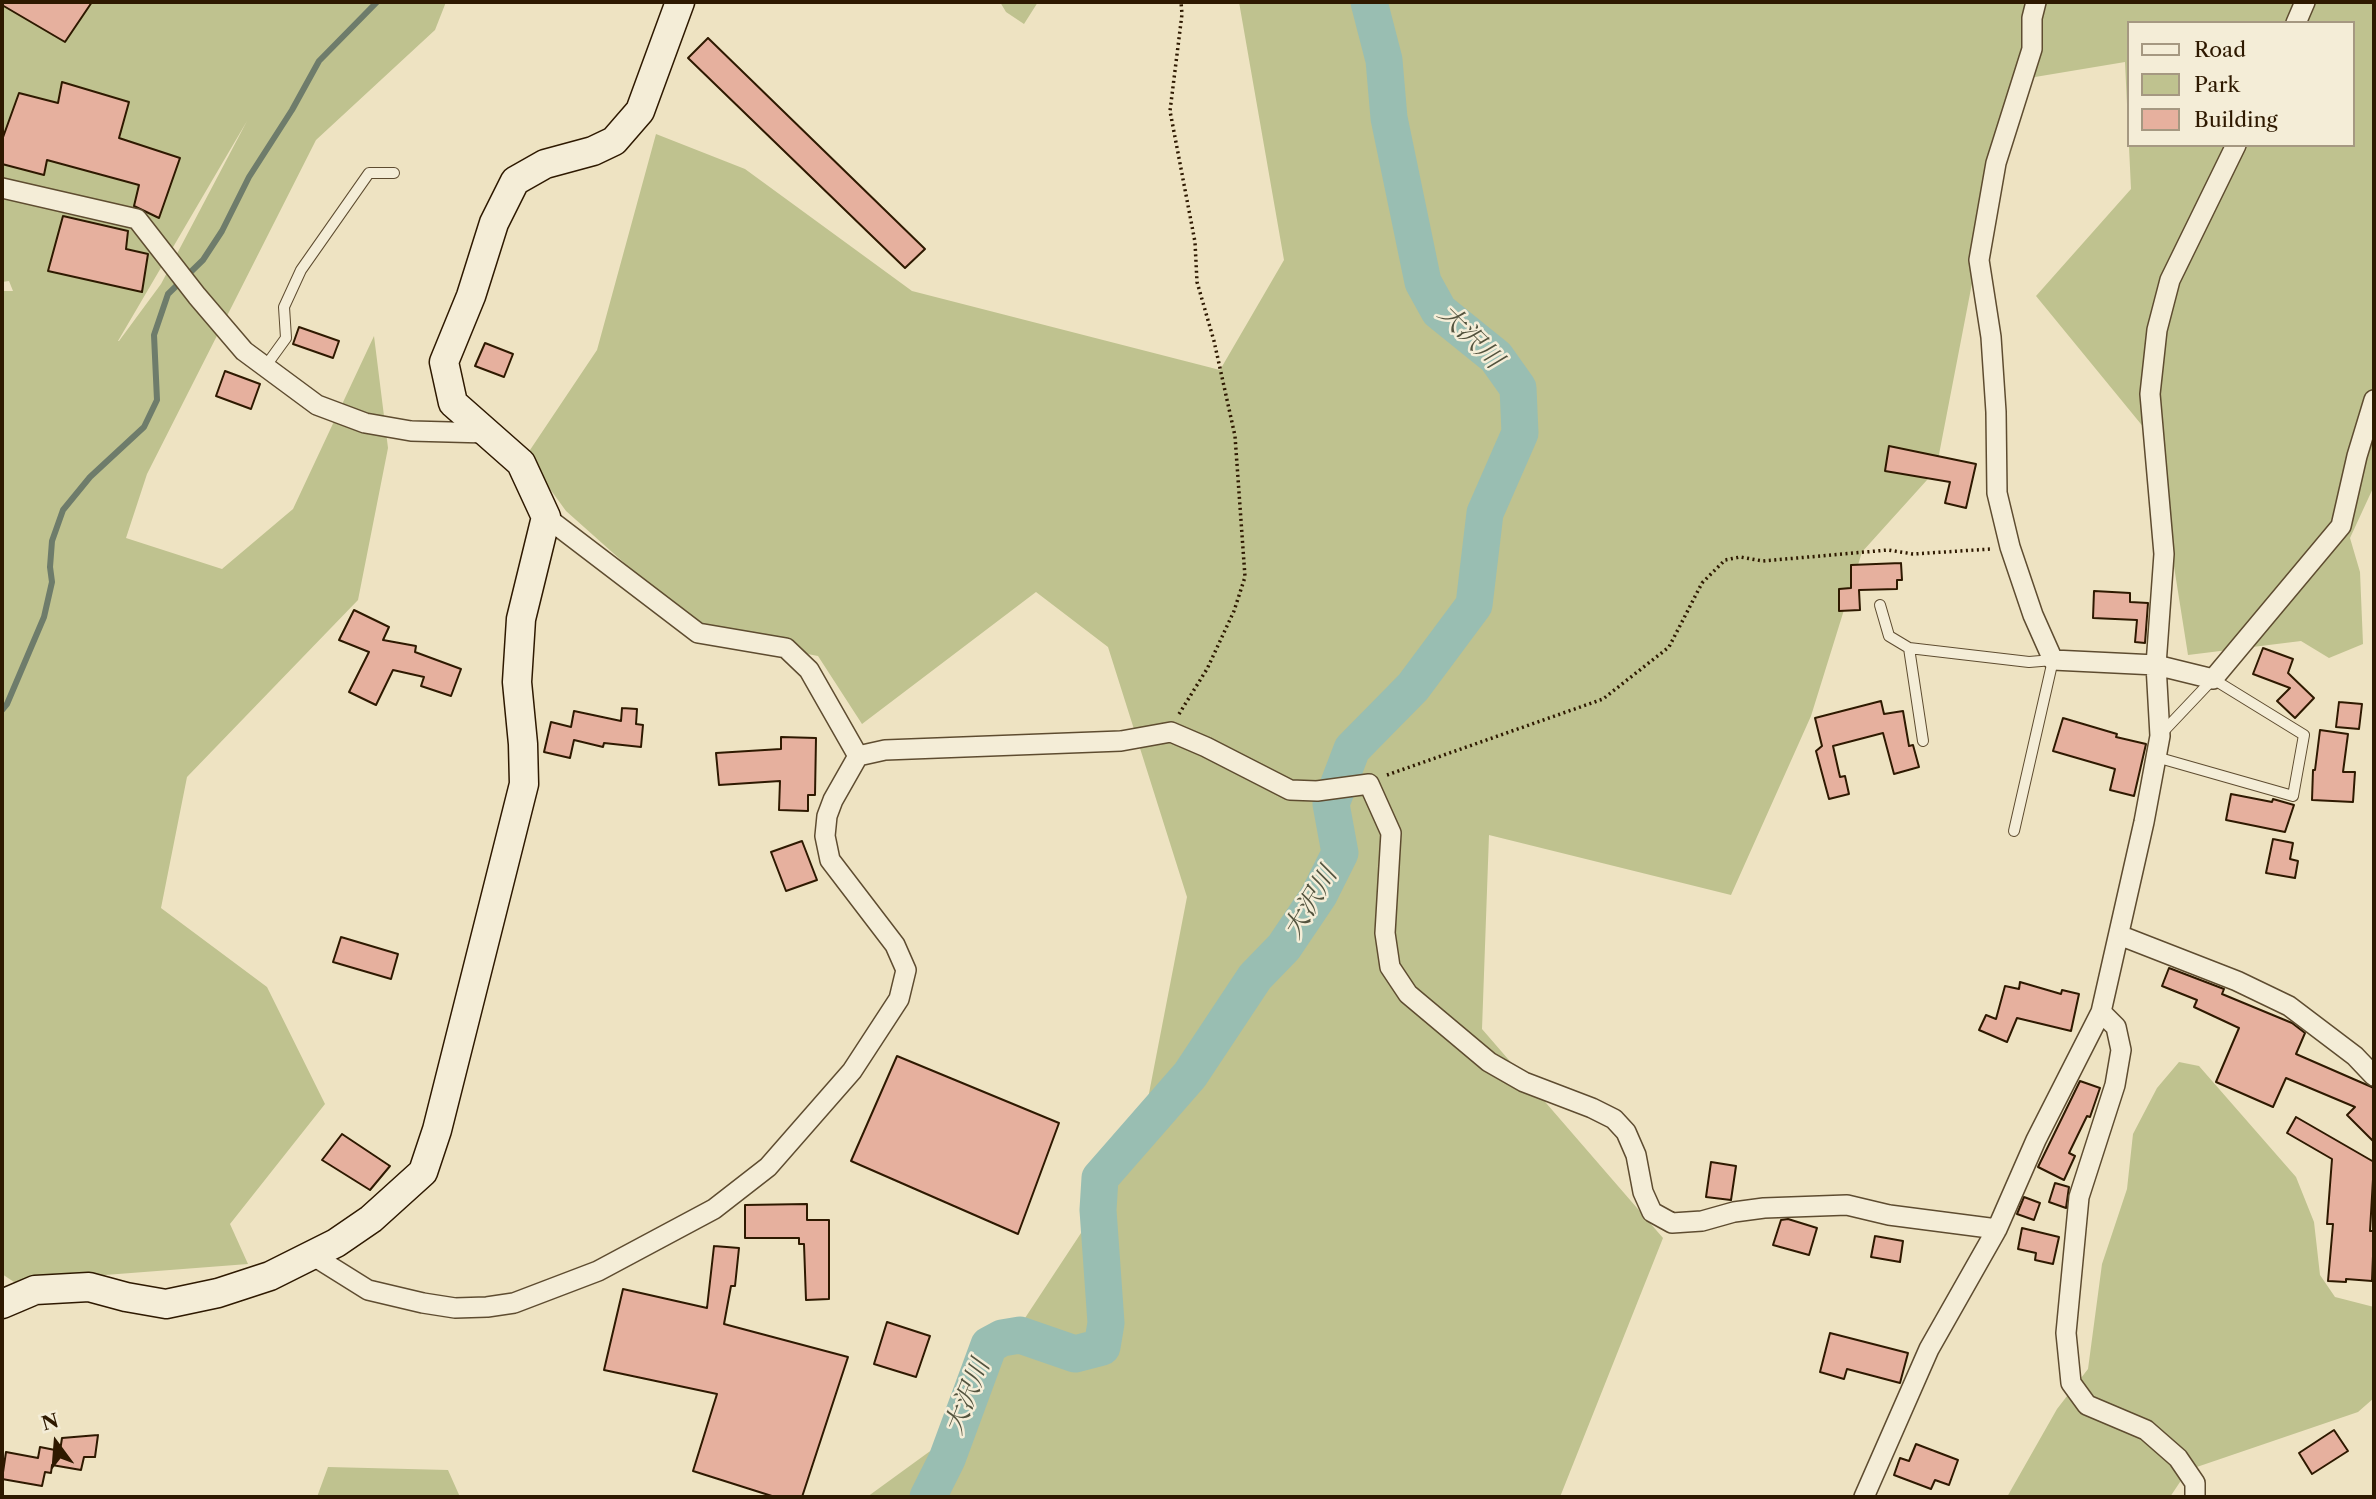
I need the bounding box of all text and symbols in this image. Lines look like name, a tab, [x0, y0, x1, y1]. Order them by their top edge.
legend	[2128, 21, 2355, 147]
text: Road	[2194, 37, 2246, 62]
text: Park	[2194, 72, 2240, 97]
text: Building	[2194, 107, 2278, 132]
water label: 大沢川	[1431, 298, 1509, 376]
water label: 大沢川	[1278, 862, 1344, 944]
water label: 大沢川	[939, 1355, 997, 1439]
north arrow	[21, 1408, 91, 1478]
text: N	[39, 1409, 61, 1436]

